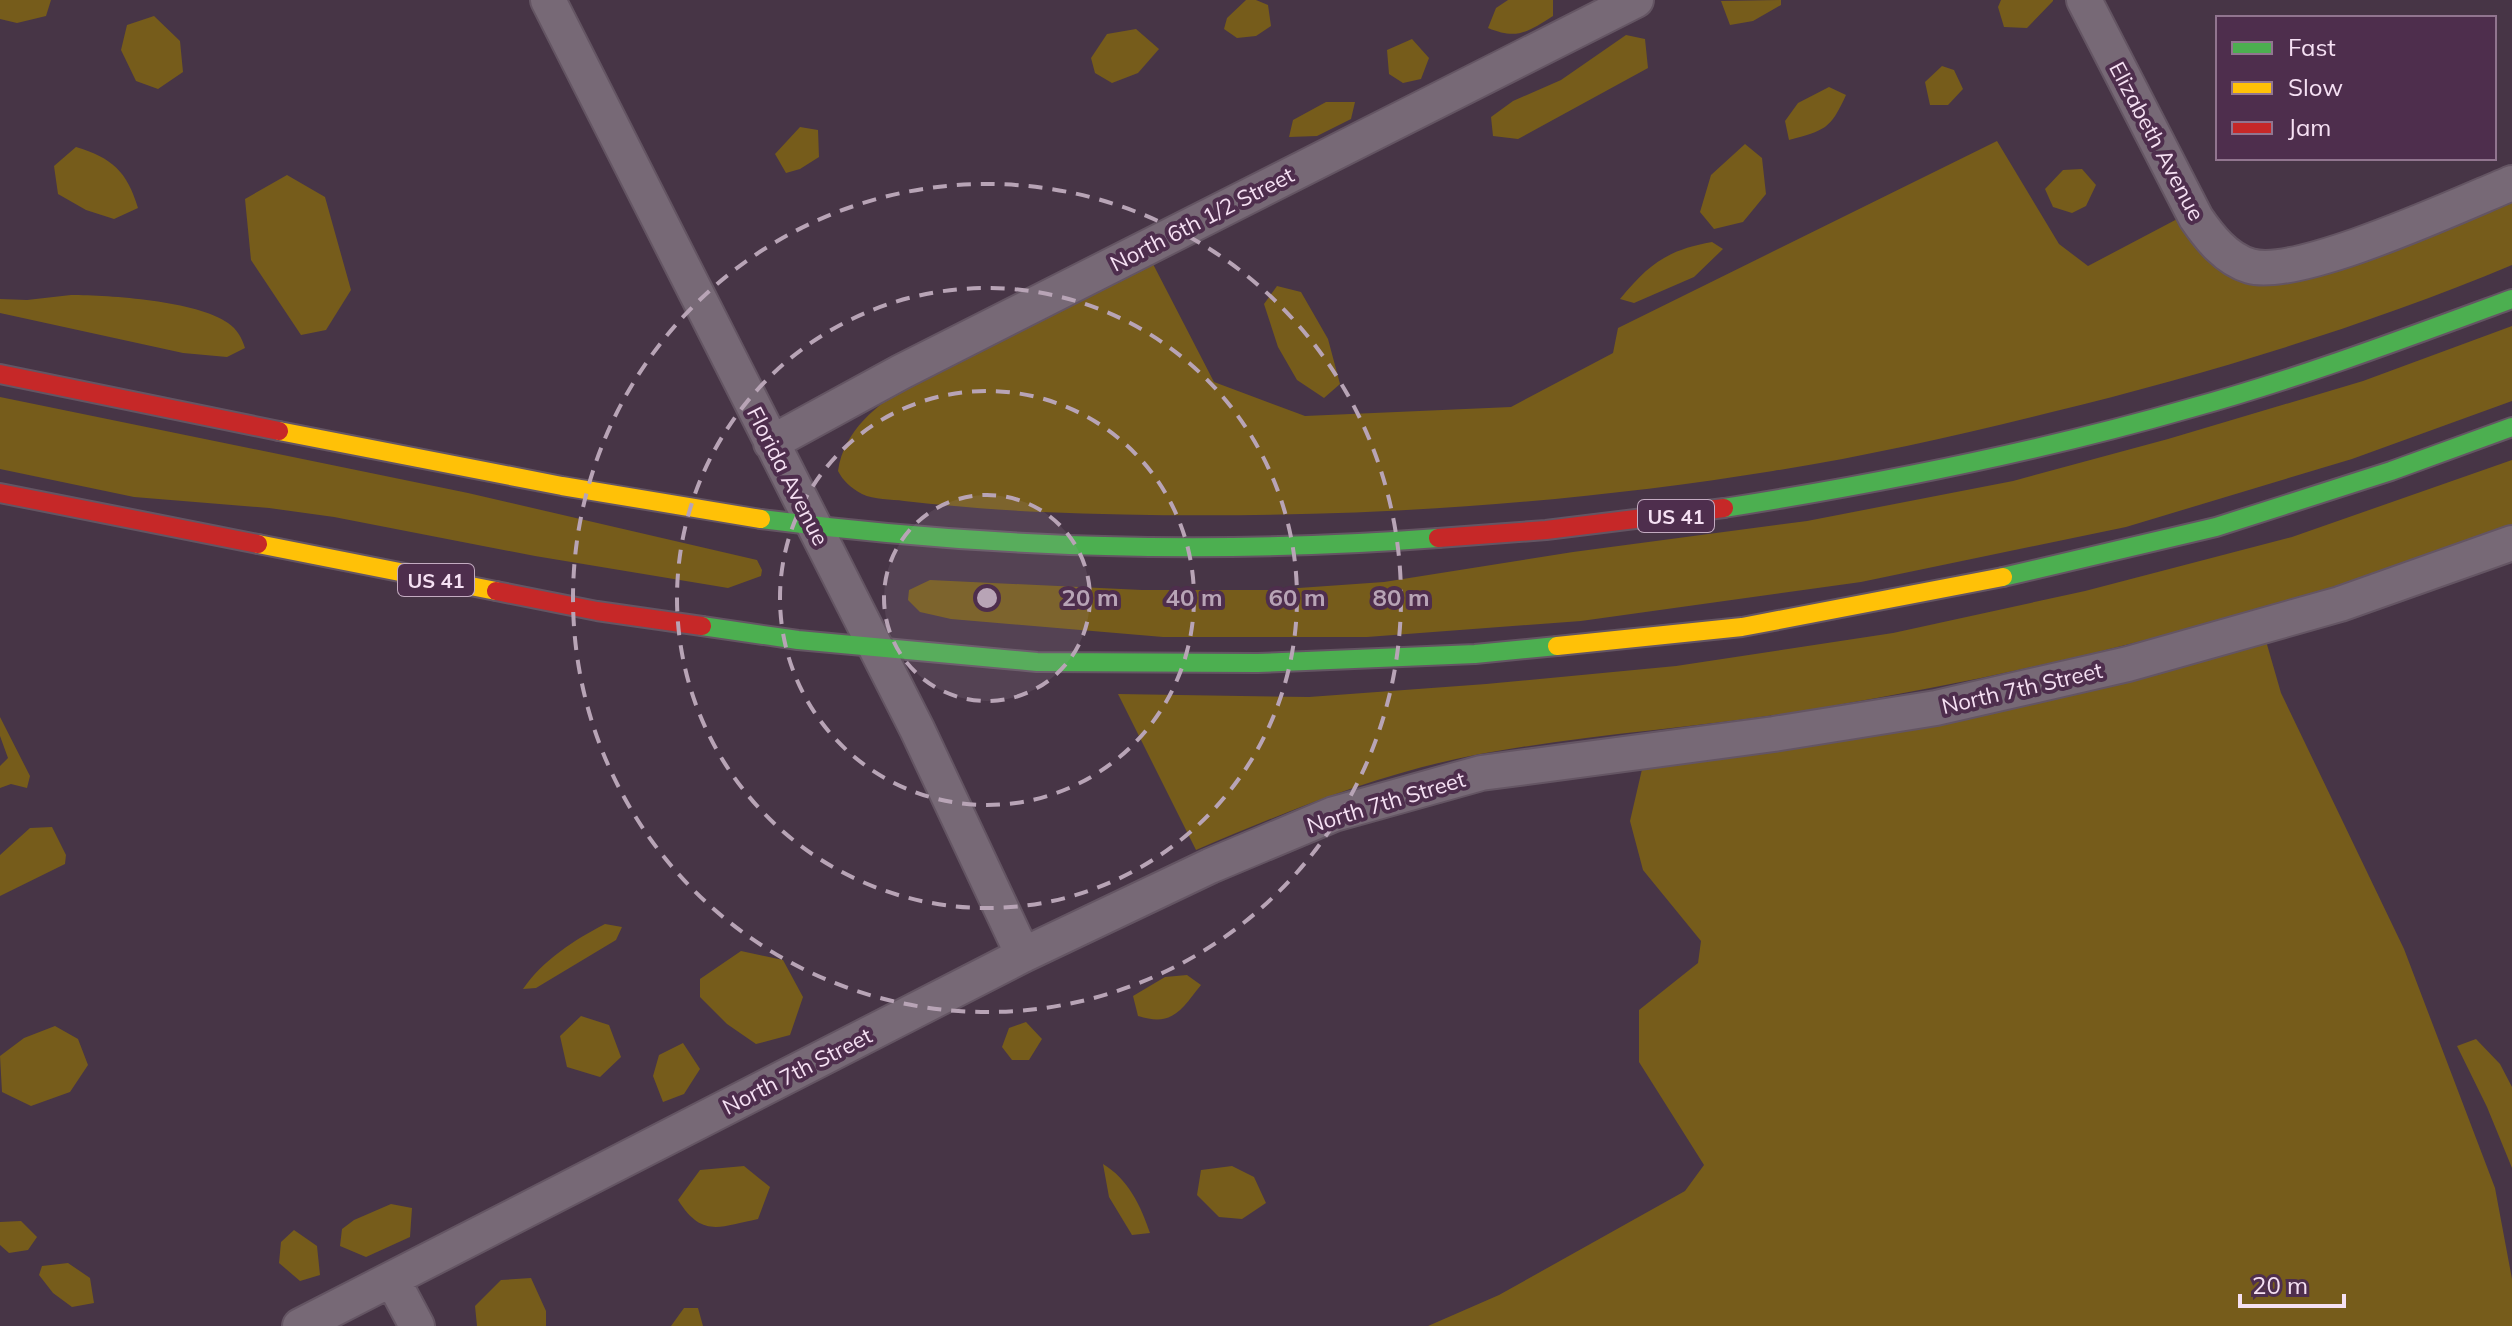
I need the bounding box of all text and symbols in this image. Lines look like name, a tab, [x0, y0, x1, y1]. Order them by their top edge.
legend	[2216, 16, 2496, 160]
text: Fast	[2288, 32, 2336, 62]
street label: Elizabeth Avenue	[2103, 57, 2211, 225]
text: Slow	[2288, 72, 2343, 102]
text: Jam	[2288, 112, 2331, 142]
street label: North 6th 1/2 Street	[1105, 160, 1299, 277]
street label: Florida Avenue	[741, 402, 835, 550]
road number: US 41	[1638, 500, 1714, 532]
road number: US 41	[398, 564, 474, 596]
text: 20 m	[1062, 582, 1118, 612]
text: 40 m	[1166, 582, 1222, 612]
text: 60 m	[1269, 582, 1325, 612]
text: 80 m	[1373, 582, 1429, 612]
centre of rings	[973, 584, 1001, 612]
street label: North 7th Street	[1939, 656, 2105, 720]
street label: North 7th Street	[1303, 765, 1469, 839]
street label: North 7th Street	[717, 1021, 877, 1121]
scale bar	[2240, 1258, 2344, 1308]
text: 20 m	[2252, 1270, 2308, 1300]

